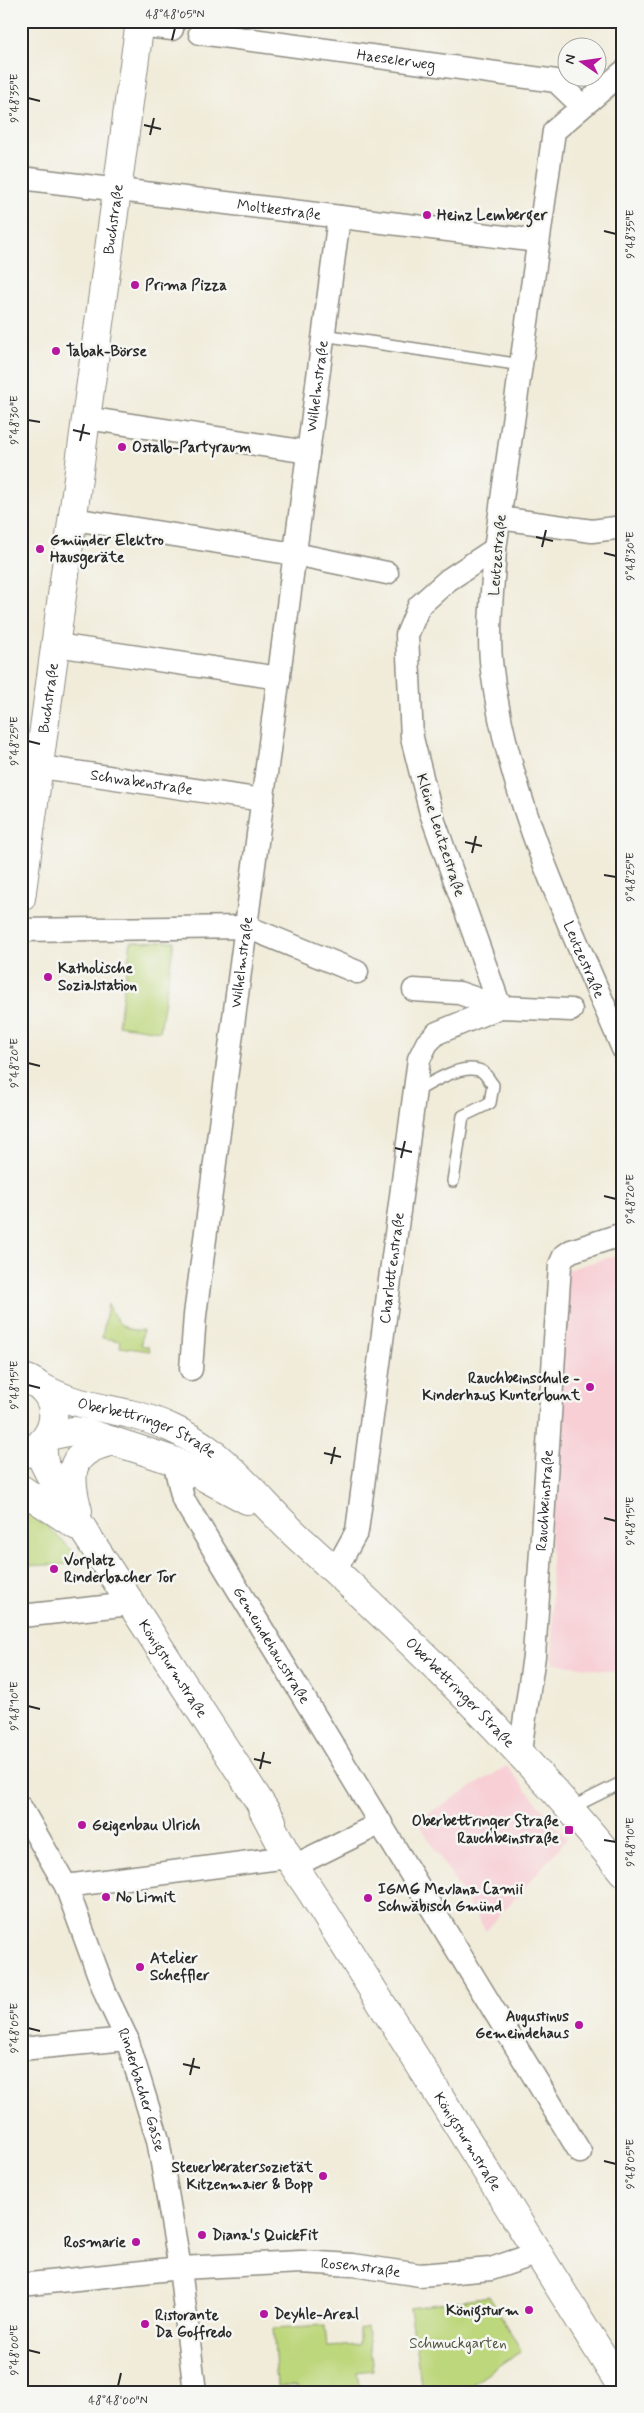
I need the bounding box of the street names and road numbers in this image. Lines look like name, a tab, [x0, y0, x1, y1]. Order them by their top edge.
street label: Haeselerweg	[356, 45, 437, 77]
street label: Buchstraße	[99, 183, 129, 256]
street label: Moltkestraße	[236, 195, 322, 225]
street label: Wilhelmstraße	[302, 339, 334, 433]
street label: Leutzestraße	[484, 513, 512, 597]
street label: Buchstraße	[34, 661, 64, 735]
street label: Schwabenstraße	[89, 765, 194, 800]
street label: Kleine Leutzestraße	[411, 771, 469, 899]
street label: Wilhelmstraße	[226, 915, 258, 1009]
street label: Leutzestraße	[558, 918, 609, 1002]
street label: Charlottenstraße	[375, 1211, 410, 1325]
street label: Oberbettringer Straße	[75, 1394, 220, 1463]
street label: Rauchbeinstraße	[532, 1449, 559, 1552]
street label: Gemeindehausstraße	[228, 1583, 314, 1708]
street label: Königsturmstraße	[133, 1616, 212, 1722]
street label: Oberbettringer Straße	[401, 1634, 518, 1753]
street label: Rinderbacher Gasse	[112, 2025, 169, 2154]
street label: Königsturmstraße	[428, 2089, 506, 2195]
street label: Rosenstraße	[320, 2254, 402, 2283]

